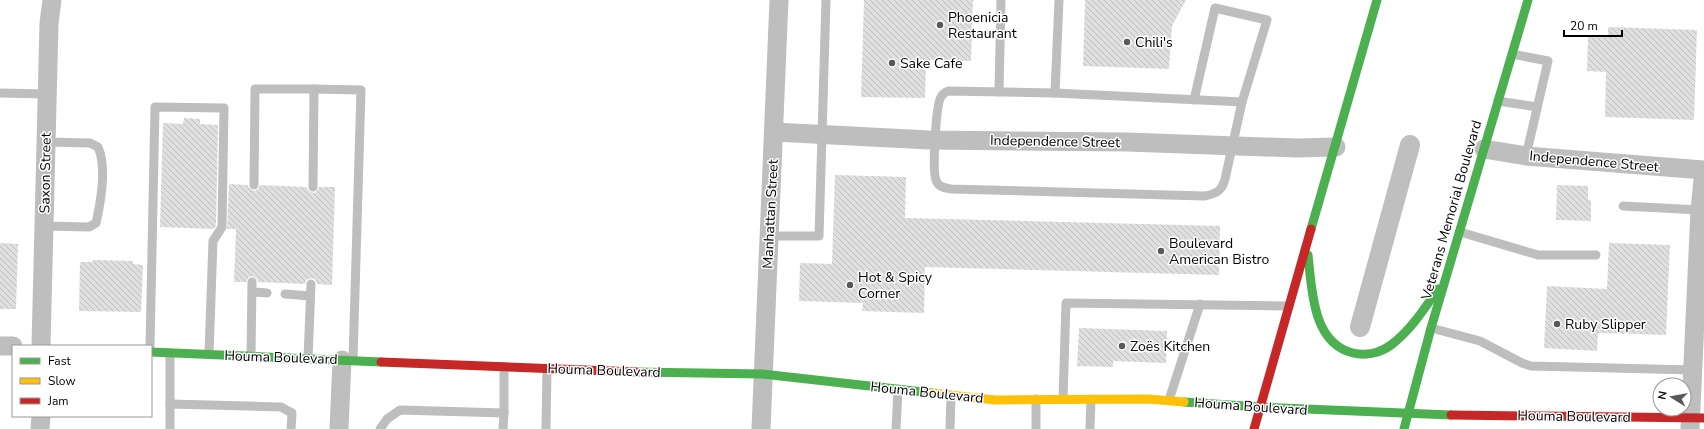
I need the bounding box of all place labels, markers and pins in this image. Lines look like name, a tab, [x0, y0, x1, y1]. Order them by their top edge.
place label: Phoenicia Restaurant	[948, 8, 1017, 43]
marker: Phoenicia Restaurant	[935, 20, 945, 30]
place label: Chili's	[1135, 33, 1173, 52]
marker: Chili's	[1122, 37, 1132, 47]
place label: Sake Cafe	[900, 54, 962, 73]
marker: Sake Cafe	[887, 58, 897, 68]
place label: Boulevard American Bistro	[1169, 234, 1269, 269]
marker: Boulevard American Bistro	[1156, 246, 1166, 256]
place label: Hot & Spicy Corner	[858, 268, 933, 303]
marker: Hot & Spicy Corner	[845, 280, 855, 290]
place label: Ruby Slipper	[1565, 315, 1646, 334]
marker: Ruby Slipper	[1552, 319, 1562, 329]
place label: Zoës Kitchen	[1130, 337, 1210, 356]
marker: Zoës Kitchen	[1117, 341, 1127, 351]

